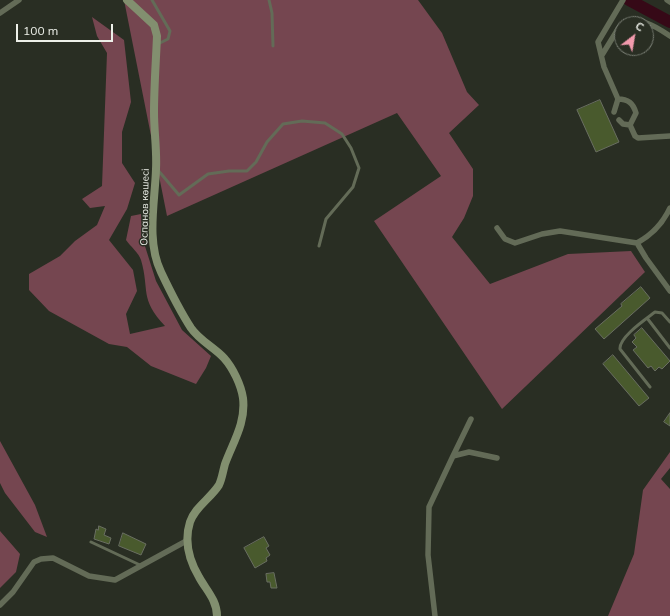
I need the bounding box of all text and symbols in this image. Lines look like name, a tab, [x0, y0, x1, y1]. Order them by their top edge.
scale bar	[18, 16, 115, 42]
north arrow	[614, 16, 654, 56]
text: С	[633, 19, 646, 35]
text: 100 m	[23, 23, 58, 38]
street label: Оспанов көшесі	[138, 168, 152, 246]

